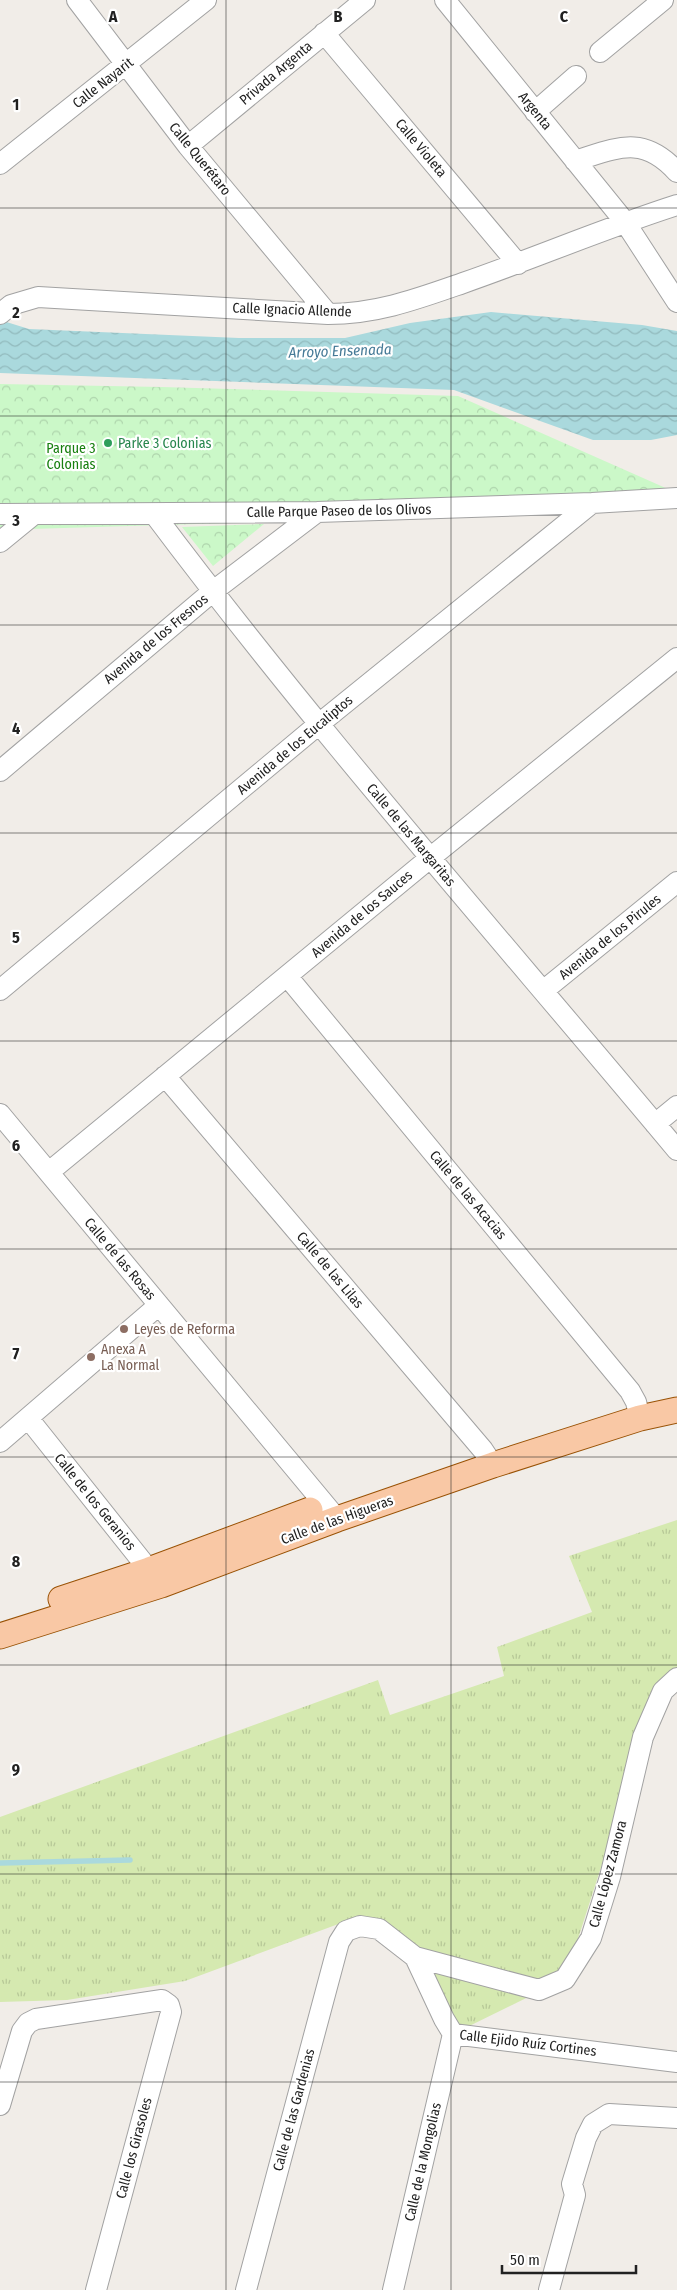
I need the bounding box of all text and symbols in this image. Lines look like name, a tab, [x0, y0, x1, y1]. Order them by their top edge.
text: A	[108, 7, 118, 26]
text: B	[334, 7, 343, 26]
text: C	[560, 7, 569, 26]
street label: Privada Argenta	[236, 37, 316, 108]
street label: Calle Nayarit	[69, 54, 137, 112]
street label: Argenta	[515, 89, 556, 134]
text: 1	[13, 95, 19, 114]
street label: Calle Violeta	[392, 115, 450, 181]
street label: Calle Querétaro	[165, 119, 235, 199]
street label: Calle Ignacio Allende	[232, 299, 352, 321]
text: 2	[11, 303, 20, 322]
water label: Arroyo Ensenada	[287, 340, 392, 362]
place label: Parke 3 Colonias	[118, 435, 211, 452]
marker: Parke 3 Colonias	[102, 437, 114, 449]
park label: Parque 3 Colonias	[46, 440, 96, 473]
street label: Calle Parque Paseo de los Olivos	[247, 501, 431, 521]
text: 3	[11, 511, 20, 530]
street label: Avenida de los Fresnos	[100, 590, 212, 688]
street label: Avenida de los Eucaliptos	[234, 692, 356, 798]
text: 4	[12, 719, 20, 738]
street label: Calle de las Margaritas	[363, 780, 459, 890]
street label: Avenida de los Sauces	[308, 867, 416, 961]
street label: Avenida de los Pirules	[555, 891, 665, 983]
text: 5	[12, 928, 20, 947]
text: 6	[12, 1136, 20, 1155]
street label: Calle de las Acacias	[426, 1147, 510, 1243]
street label: Calle de las Rosas	[81, 1214, 159, 1304]
street label: Calle de las Lilas	[293, 1228, 367, 1312]
place label: Leyes de Reforma	[134, 1321, 235, 1338]
marker: Leyes de Reforma	[118, 1323, 130, 1335]
place label: Anexa A La Normal	[101, 1341, 159, 1374]
text: 7	[13, 1344, 20, 1363]
marker: Anexa A La Normal	[85, 1351, 97, 1363]
street label: Calle de los Geranios	[51, 1450, 139, 1554]
street label: Calle de las Higueras	[278, 1492, 396, 1548]
text: 8	[12, 1552, 21, 1571]
text: 9	[12, 1760, 20, 1779]
street label: Calle López Zamora	[586, 1818, 631, 1929]
street label: Calle Ejido Ruíz Cortines	[459, 2026, 597, 2060]
street label: Calle de las Gardenias	[269, 2047, 319, 2173]
street label: Calle los Girasoles	[112, 2096, 156, 2200]
street label: Calle de la Mongolias	[401, 2101, 445, 2223]
scale bar	[502, 2242, 636, 2274]
text: 50 m	[510, 2251, 540, 2269]

